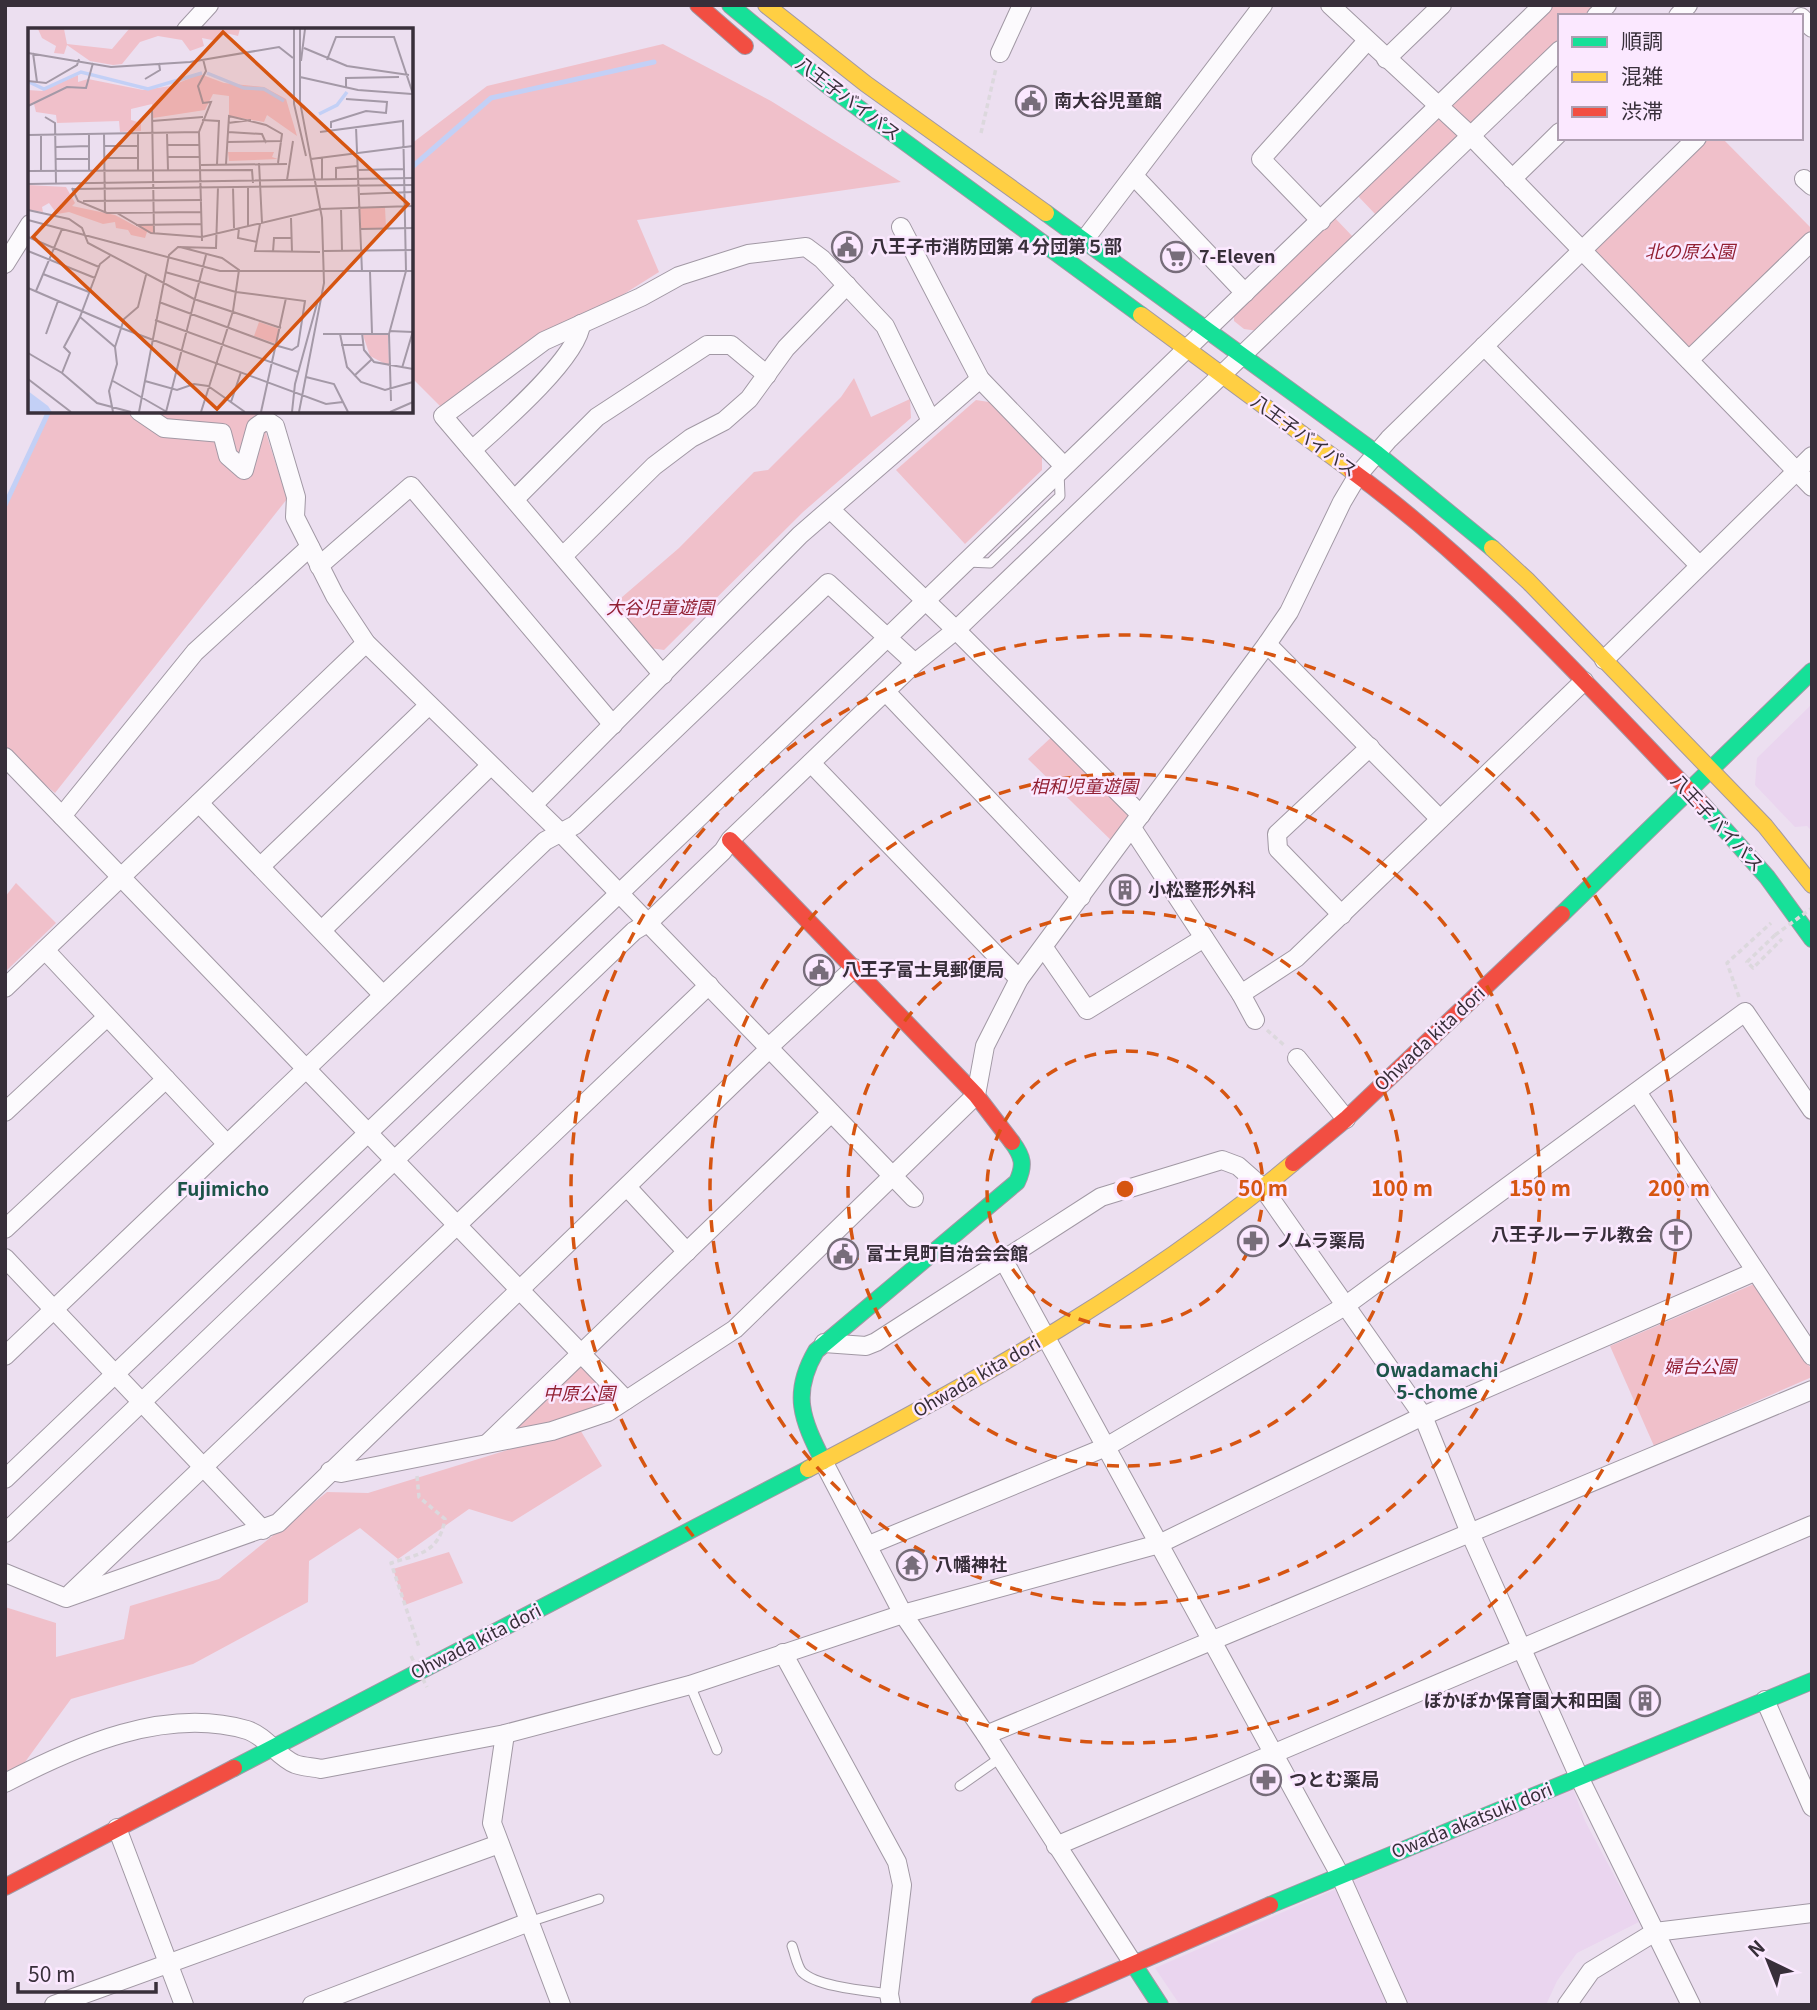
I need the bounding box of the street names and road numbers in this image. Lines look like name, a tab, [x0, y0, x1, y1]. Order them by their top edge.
street label: 八王子バイパス	[791, 49, 907, 146]
street label: 八王子バイパス	[1247, 387, 1364, 482]
street label: 八王子バイパス	[1666, 767, 1771, 876]
street label: Ohwada kita dori	[1367, 979, 1490, 1096]
street label: Ohwada kita dori	[907, 1328, 1045, 1422]
street label: Ohwada kita dori	[405, 1596, 545, 1684]
street label: Owada akatsuki dori	[1387, 1775, 1556, 1863]

